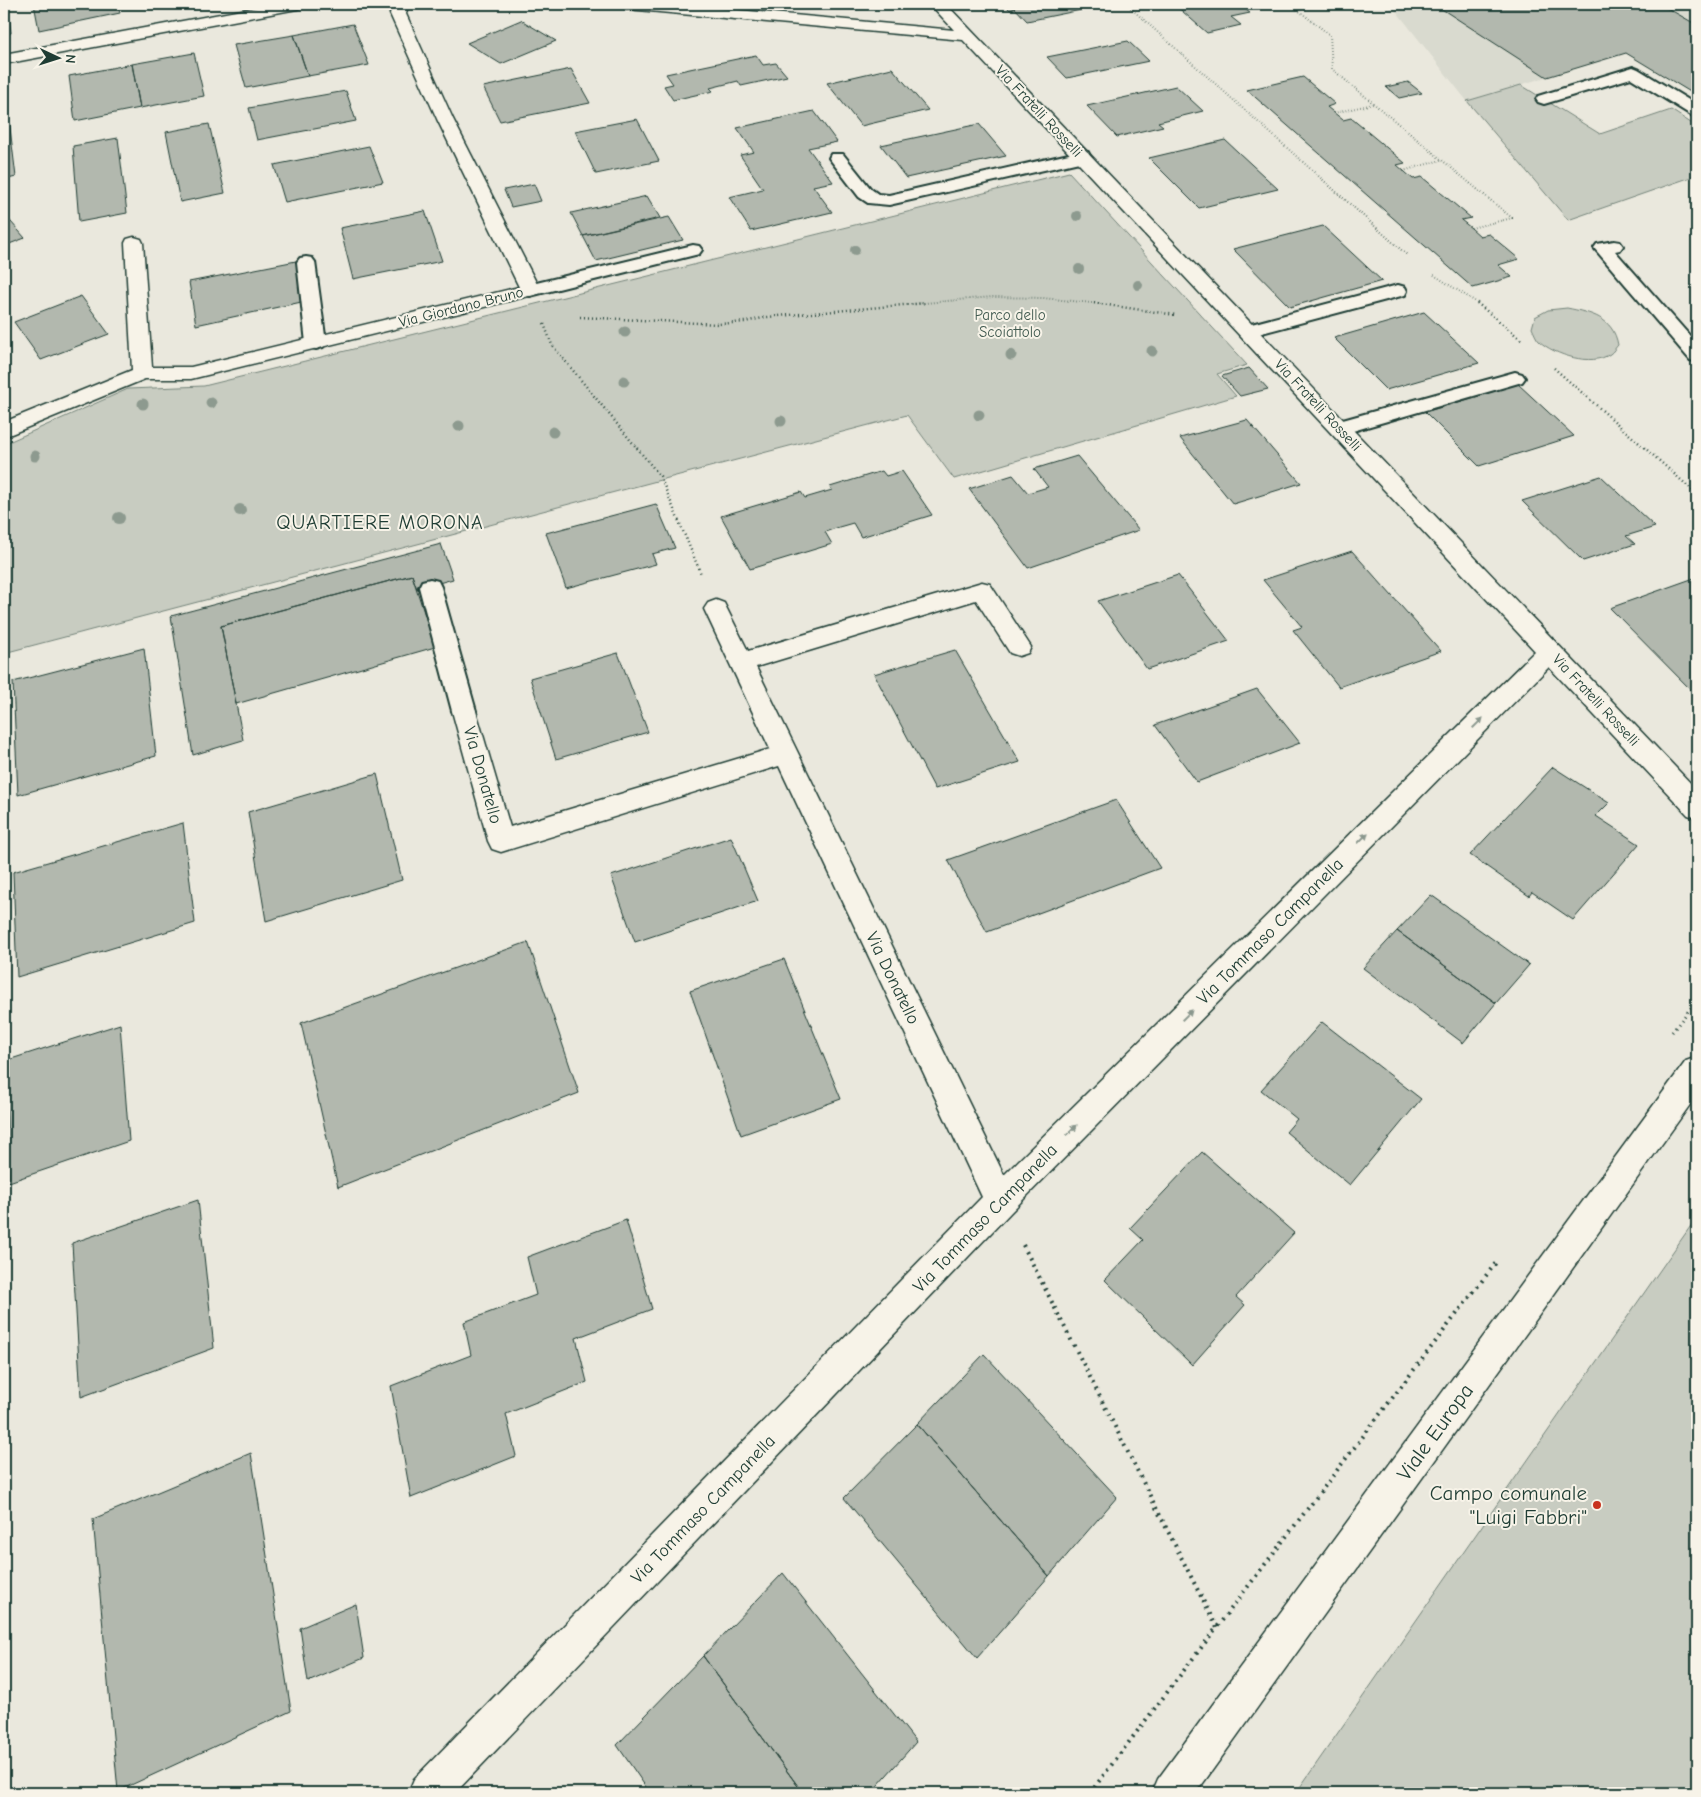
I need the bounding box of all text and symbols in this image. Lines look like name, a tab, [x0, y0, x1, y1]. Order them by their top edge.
north arrow	[32, 32, 82, 82]
text: N	[62, 54, 79, 64]
street label: Via Fratelli Rosselli	[992, 61, 1086, 161]
street label: Via Giordano Bruno	[397, 283, 525, 331]
park label: Parco dello Scoiattolo	[974, 306, 1046, 341]
street label: Via Fratelli Rosselli	[1271, 355, 1365, 455]
district label: QUARTIERE MORONA	[276, 511, 484, 534]
street label: Via Fratelli Rosselli	[1549, 650, 1643, 750]
one-way arrow	[1472, 717, 1484, 729]
street label: Via Donatello	[459, 724, 506, 826]
one-way arrow	[1357, 832, 1369, 844]
street label: Via Tommaso Campanella	[1193, 854, 1348, 1009]
street label: Via Donatello	[861, 929, 924, 1028]
one-way arrow	[1181, 1009, 1193, 1021]
one-way arrow	[1066, 1124, 1078, 1136]
street label: Via Tommaso Campanella	[909, 1140, 1062, 1297]
street label: Viale Europa	[1392, 1379, 1478, 1485]
street label: Via Tommaso Campanella	[627, 1431, 780, 1588]
place label: Campo comunale "Luigi Fabbri"	[1430, 1481, 1587, 1529]
marker: Campo comunale "Luigi Fabbri"	[1591, 1499, 1603, 1511]

